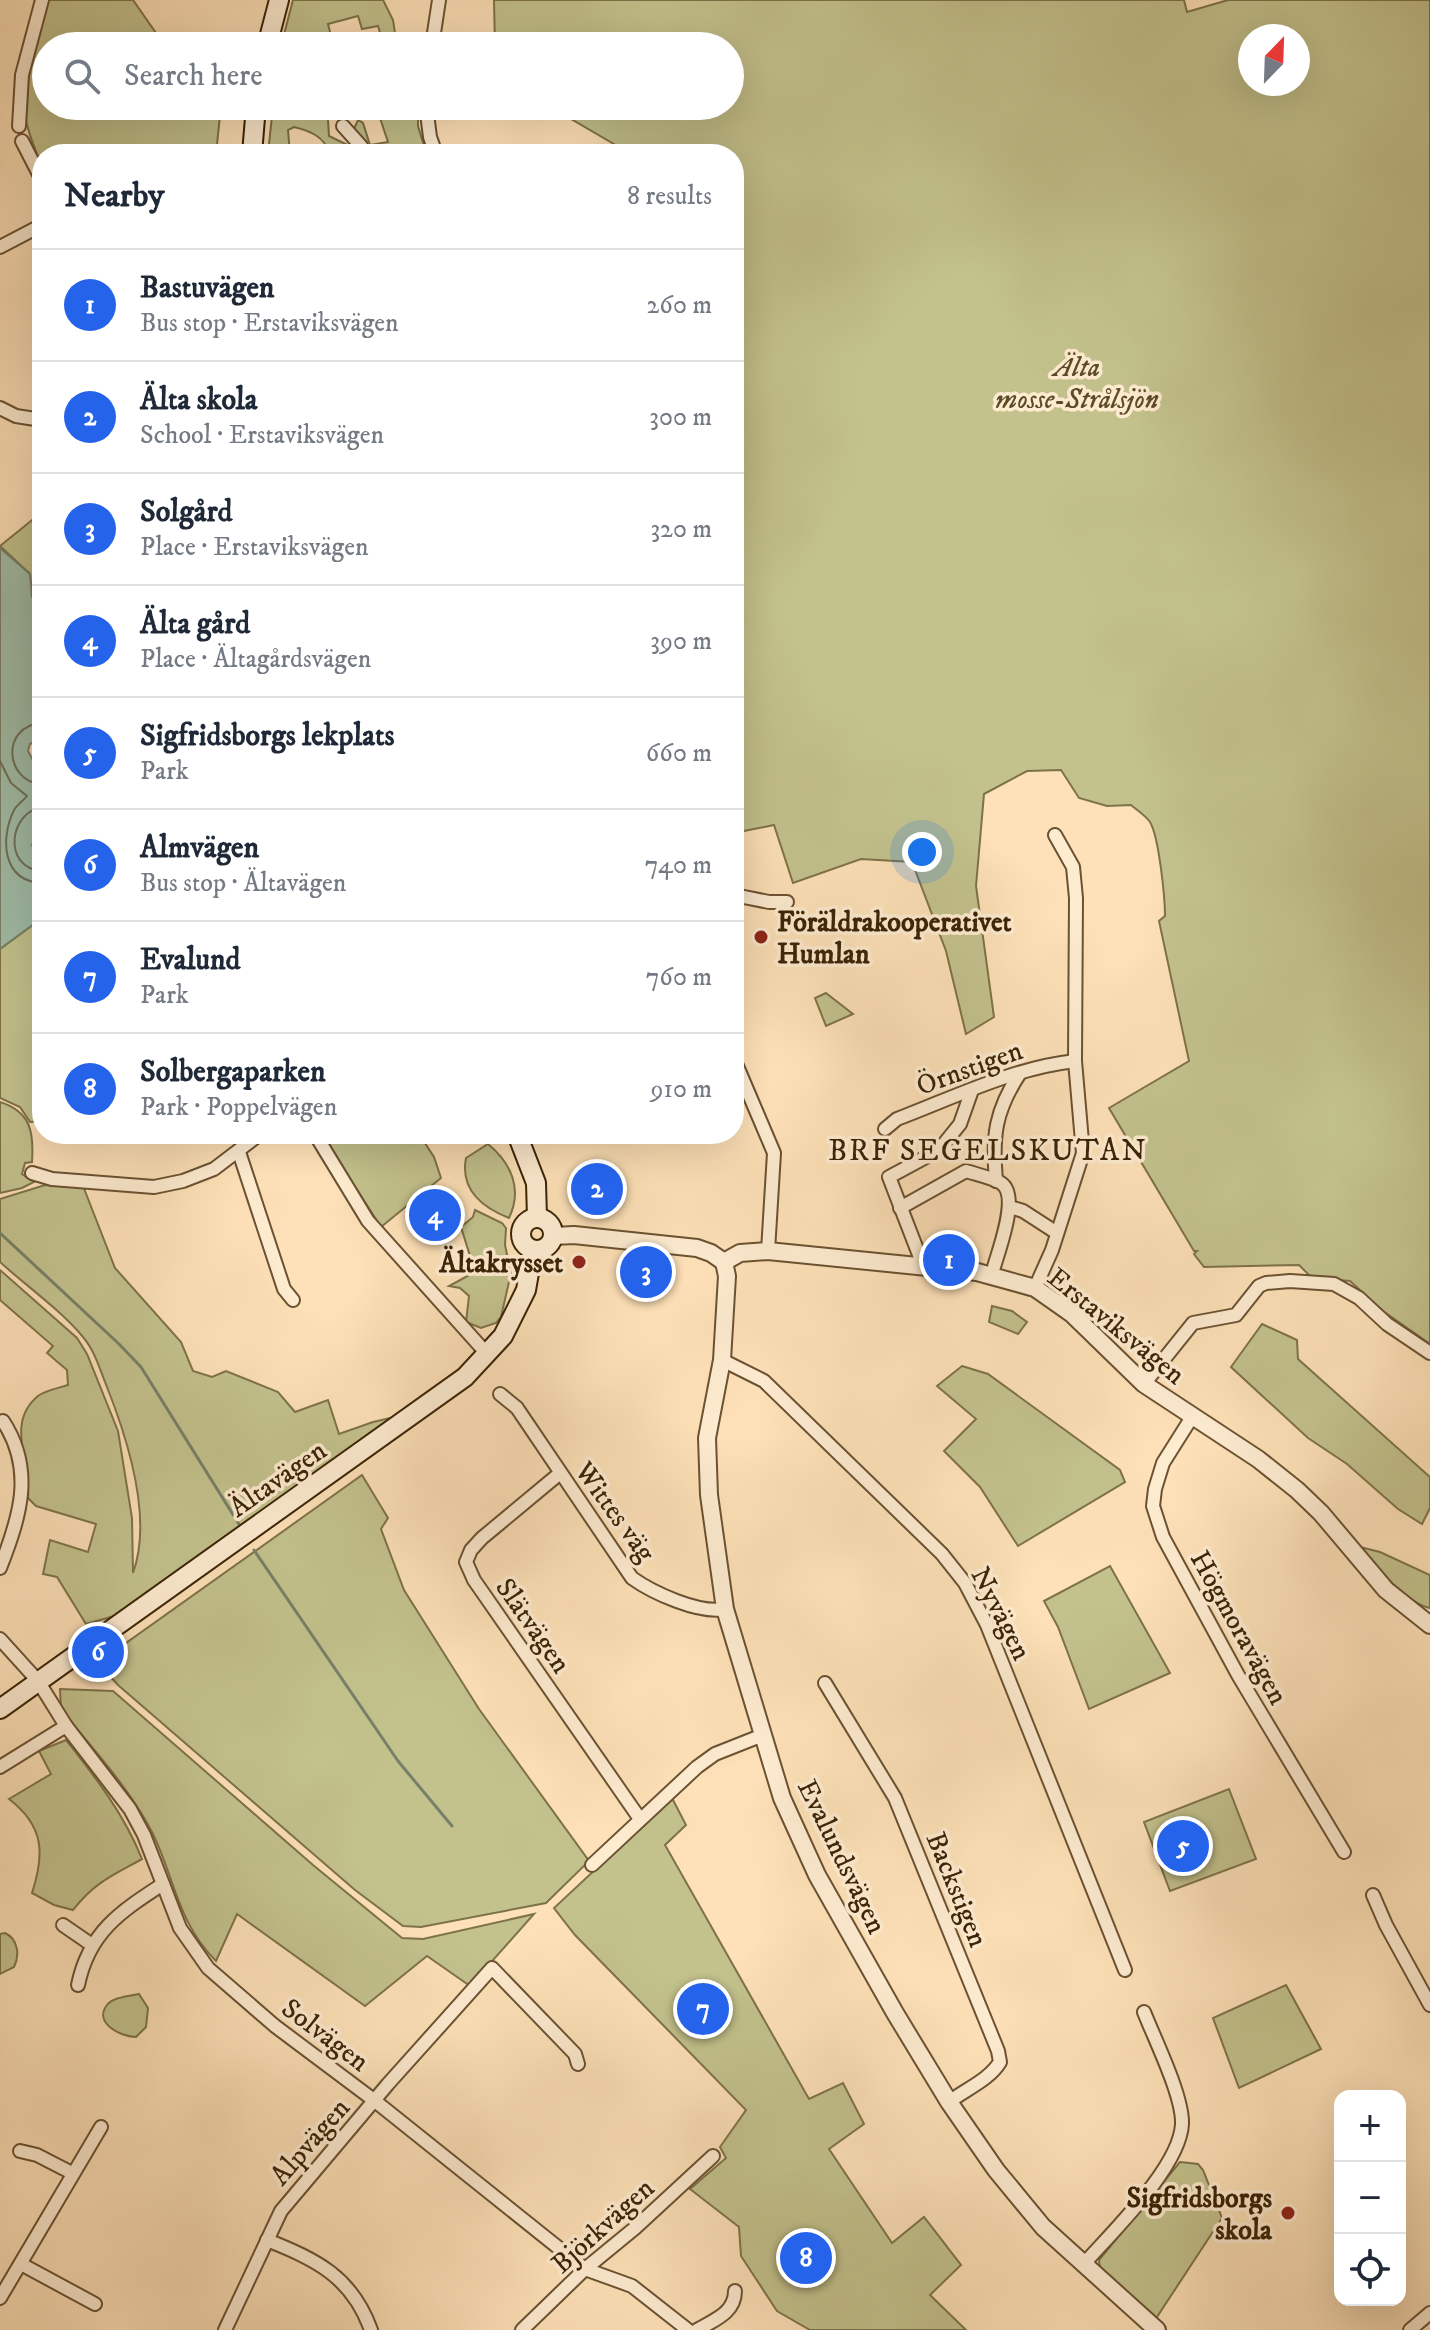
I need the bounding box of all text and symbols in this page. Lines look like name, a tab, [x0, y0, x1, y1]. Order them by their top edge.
north arrow	[1238, 24, 1310, 96]
search box	[32, 32, 744, 120]
icon: search	[60, 54, 104, 98]
text: Search here	[124, 58, 263, 95]
text: Nearby	[64, 175, 165, 217]
text: 8 results	[627, 180, 712, 213]
text: Bastuvägen	[140, 270, 275, 307]
text: 1	[85, 289, 95, 322]
text: 260 m	[647, 289, 712, 322]
text: Bus stop · Erstaviksvägen	[140, 307, 399, 340]
park label: Älta mosse-Strålsjön	[995, 350, 1159, 417]
text: Älta skola	[140, 382, 258, 419]
text: 2	[84, 401, 96, 434]
text: 300 m	[649, 401, 712, 434]
text: School · Erstaviksvägen	[140, 419, 384, 452]
text: Solgård	[140, 494, 233, 531]
text: 3	[85, 513, 95, 546]
text: 320 m	[650, 513, 712, 546]
text: Place · Erstaviksvägen	[140, 531, 368, 564]
text: Älta gård	[140, 606, 250, 643]
text: 4	[83, 625, 97, 658]
text: 390 m	[650, 625, 712, 658]
text: Place · Ältagårdsvägen	[140, 643, 371, 676]
text: Sigfridsborgs lekplats	[140, 718, 395, 755]
text: 5	[84, 737, 96, 770]
text: 660 m	[646, 737, 712, 770]
text: Park	[140, 755, 189, 788]
text: Almvägen	[140, 830, 259, 867]
your location	[902, 832, 942, 872]
text: 6	[83, 849, 97, 882]
text: 740 m	[645, 849, 712, 882]
text: Bus stop · Ältavägen	[140, 867, 346, 900]
place label: Föräldrakooperativet Humlan	[777, 905, 1012, 972]
marker: Föräldrakooperativet Humlan	[752, 928, 770, 946]
text: Evalund	[140, 942, 241, 979]
text: 7	[83, 961, 97, 994]
text: 760 m	[646, 961, 712, 994]
text: Park	[140, 979, 189, 1012]
street label: Örnstigen	[912, 1033, 1028, 1104]
text: Solbergaparken	[140, 1054, 326, 1091]
text: 8	[83, 1073, 97, 1106]
text: 910 m	[651, 1073, 712, 1106]
text: Park · Poppelvägen	[140, 1091, 337, 1124]
district label: BRF SEGELSKUTAN	[828, 1133, 1148, 1170]
pin: 2	[571, 1159, 623, 1219]
pin: 4	[409, 1185, 461, 1245]
pin: 1	[923, 1230, 975, 1290]
pin: 3	[620, 1242, 672, 1302]
place label: Ältakrysset	[438, 1245, 563, 1281]
marker: Ältakrysset	[570, 1253, 588, 1271]
street label: Erstaviksvägen	[1040, 1260, 1192, 1393]
street label: Ältavägen	[222, 1433, 334, 1525]
street label: Wittes väg	[566, 1454, 663, 1569]
street label: Högmoravägen	[1182, 1544, 1296, 1711]
street label: Nyvägen	[962, 1561, 1039, 1666]
street label: Slätvägen	[487, 1572, 578, 1680]
pin: 6	[72, 1622, 124, 1682]
street label: Evalundsvägen	[789, 1774, 894, 1940]
pin: 5	[1157, 1816, 1209, 1876]
street label: Backstigen	[918, 1827, 996, 1953]
pin: 7	[677, 1979, 729, 2039]
street label: Solvägen	[274, 1991, 376, 2080]
map controls	[1334, 2090, 1406, 2306]
button: +	[1334, 2090, 1406, 2162]
street label: Alpvägen	[263, 2091, 358, 2193]
button: −	[1334, 2162, 1406, 2234]
street label: Björkvägen	[544, 2171, 662, 2281]
place label: Sigfridsborgs skola	[1127, 2181, 1273, 2248]
marker: Sigfridsborgs skola	[1279, 2204, 1297, 2222]
pin: 8	[780, 2228, 832, 2288]
button: locate	[1334, 2234, 1406, 2306]

